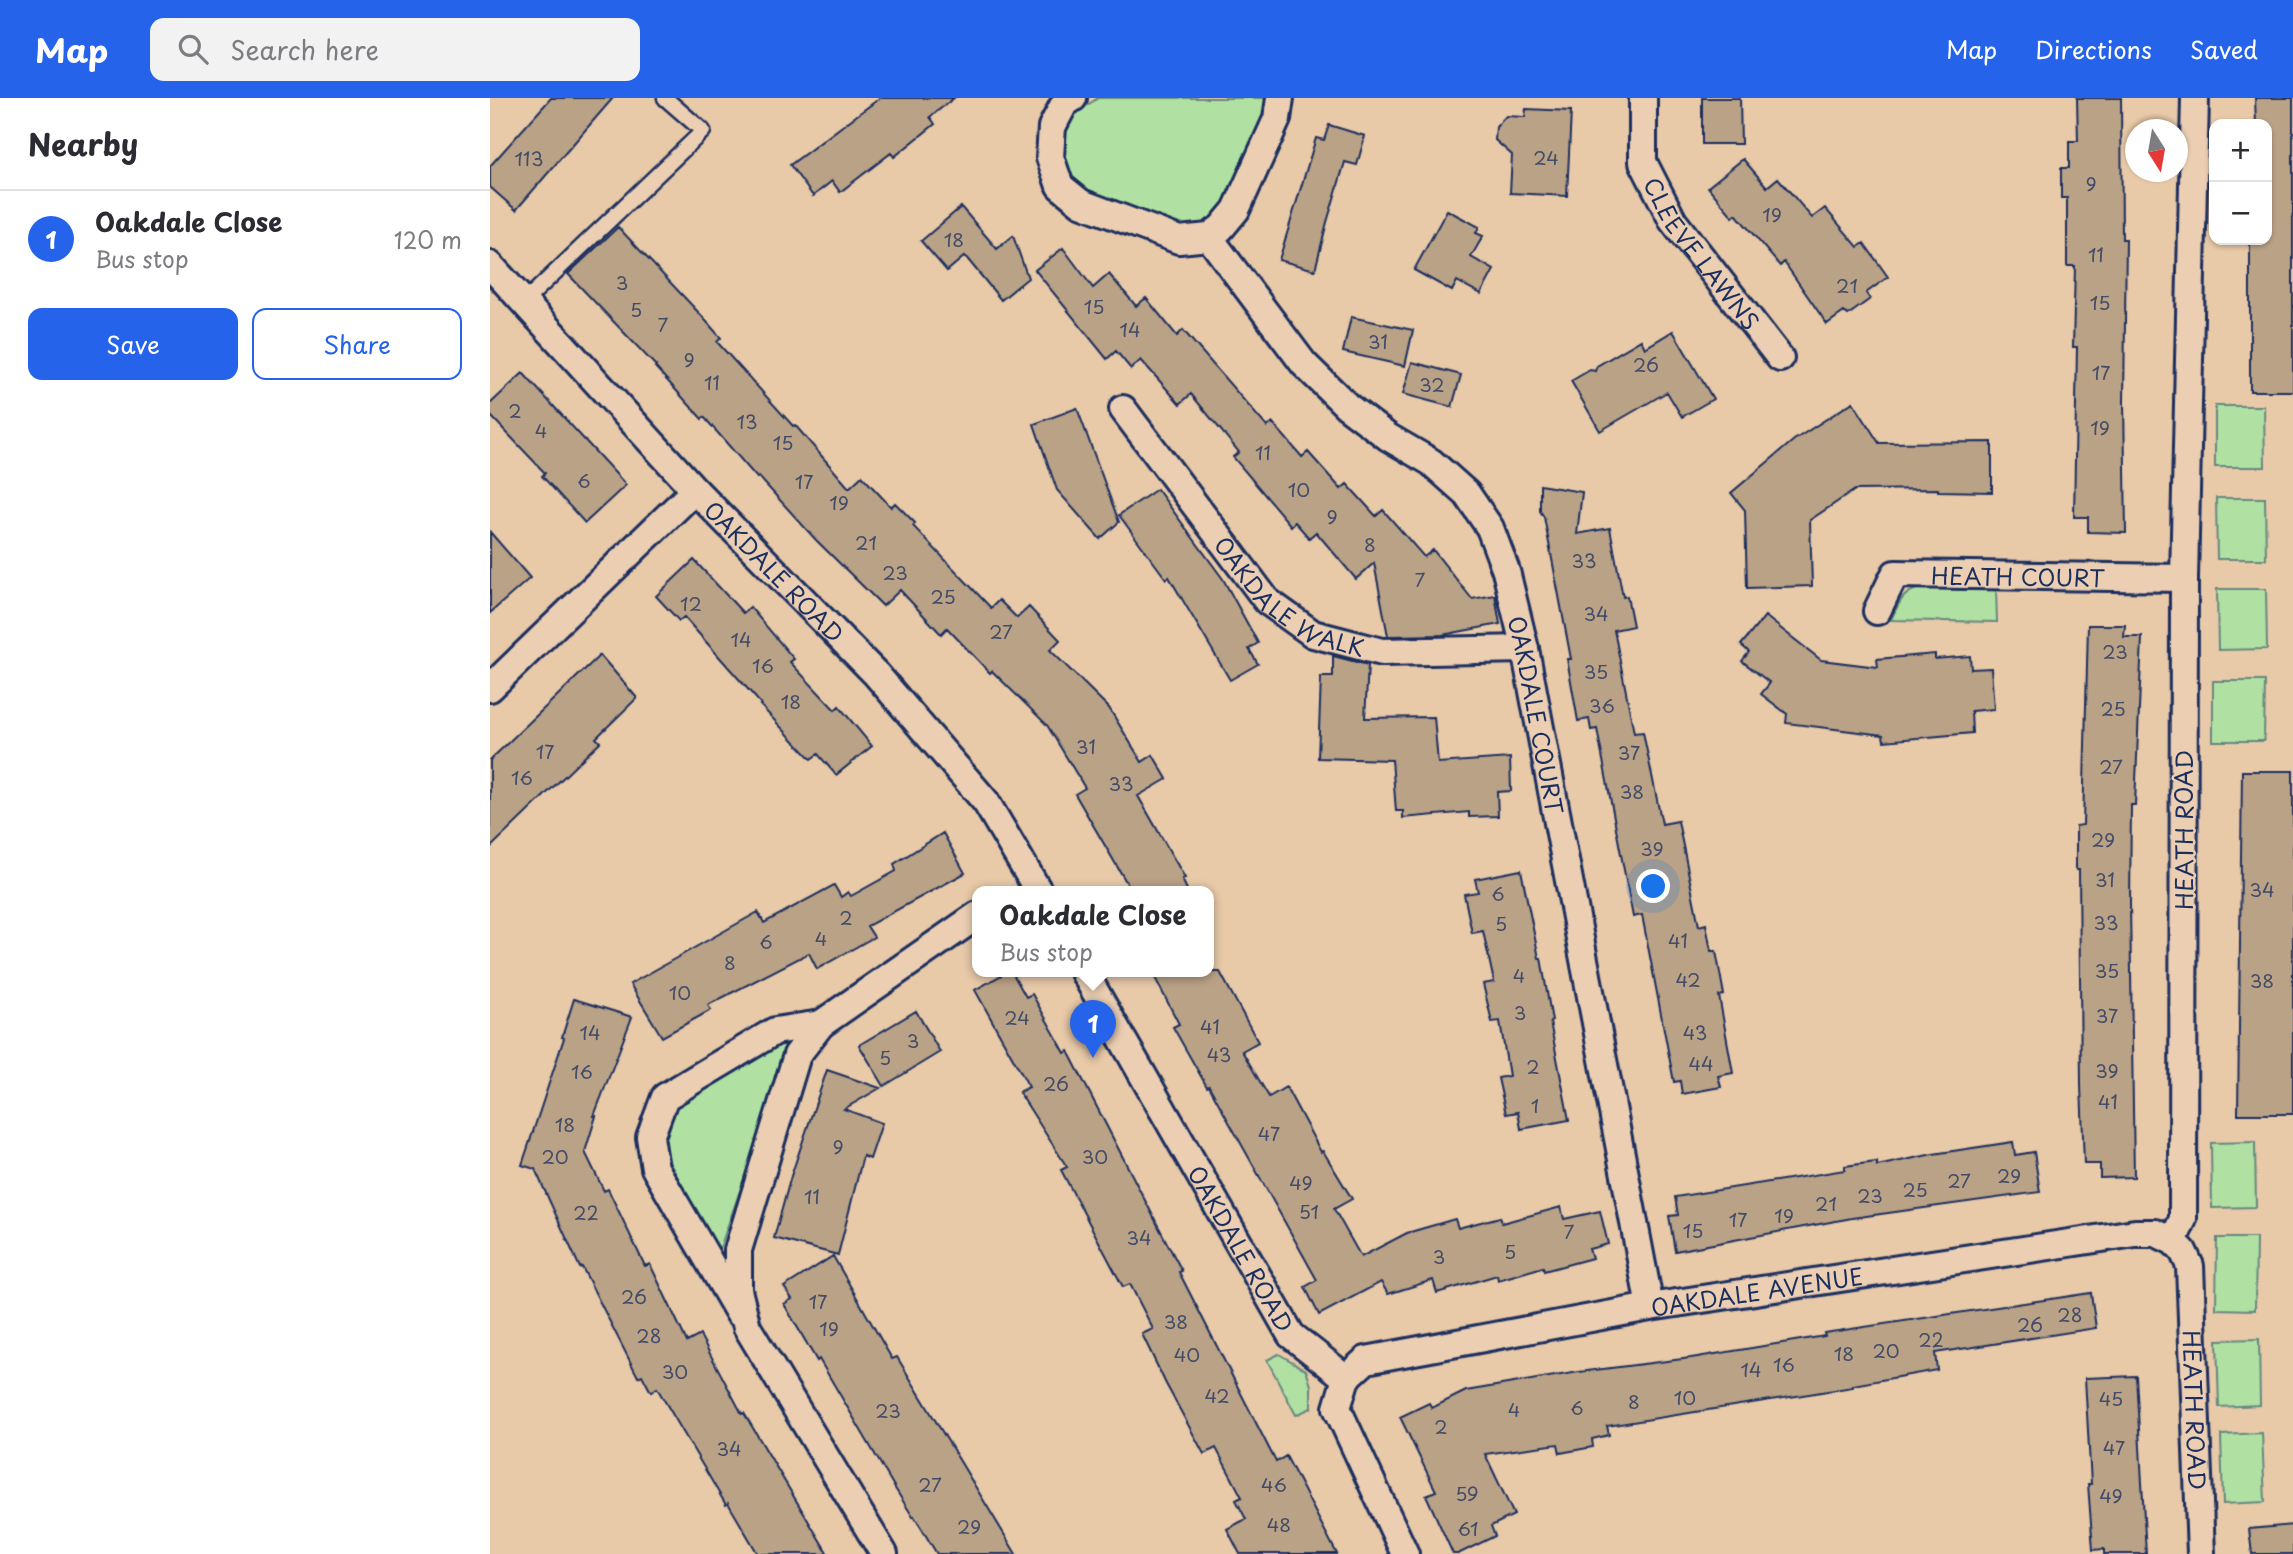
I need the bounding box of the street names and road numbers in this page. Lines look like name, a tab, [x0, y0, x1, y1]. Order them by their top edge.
street label: CLEEVE LAWNS	[1636, 171, 1769, 337]
street label: OAKDALE ROAD	[697, 492, 853, 650]
street label: OAKDALE WALK	[1206, 528, 1369, 664]
street label: HEATH COURT	[1931, 557, 2105, 594]
street label: OAKDALE COURT	[1500, 612, 1573, 817]
street label: HEATH ROAD	[2166, 750, 2201, 910]
street label: OAKDALE ROAD	[1180, 1159, 1303, 1338]
street label: OAKDALE AVENUE	[1648, 1257, 1866, 1324]
street label: HEATH ROAD	[2175, 1329, 2216, 1490]

